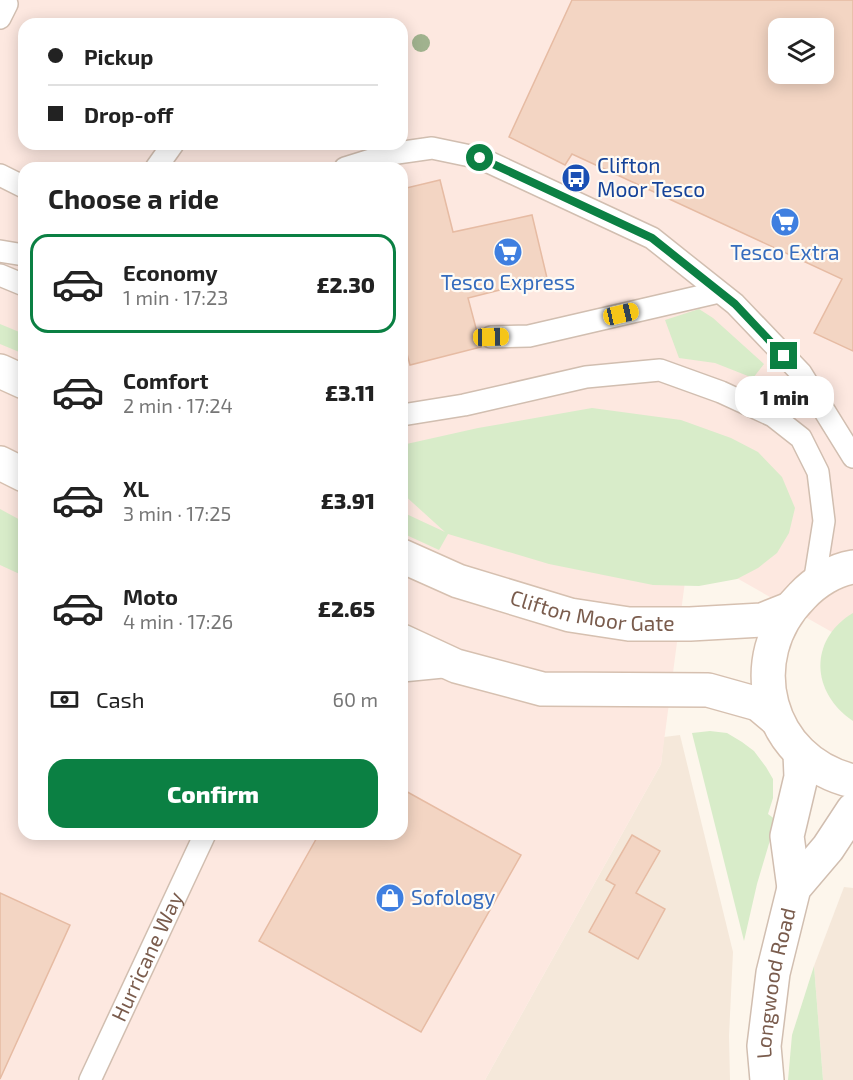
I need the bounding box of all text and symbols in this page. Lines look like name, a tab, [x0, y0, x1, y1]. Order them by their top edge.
map controls	[768, 18, 834, 84]
button: layers	[768, 18, 834, 84]
text: Pickup	[84, 43, 153, 69]
text: Drop-off	[84, 101, 173, 127]
route start	[466, 144, 493, 171]
place label: Clifton Moor Tesco	[597, 152, 705, 201]
bus stop icon: Clifton Moor Tesco	[560, 162, 592, 194]
text: Choose a ride	[48, 182, 219, 214]
supermarket icon: Tesco Extra	[769, 206, 801, 238]
supermarket icon: Tesco Express	[492, 236, 524, 268]
place label: Tesco Extra	[730, 239, 840, 264]
icon: car	[51, 257, 105, 311]
text: Economy	[123, 259, 218, 285]
place label: Tesco Express	[441, 269, 575, 294]
text: £2.30	[317, 271, 375, 297]
text: 1 min · 17:23	[123, 285, 228, 309]
car	[601, 301, 641, 327]
car	[473, 328, 509, 346]
route end	[770, 342, 797, 369]
icon: car	[51, 365, 105, 419]
text: Comfort	[123, 367, 208, 393]
callout: 1 min	[734, 377, 834, 419]
text: £3.11	[325, 379, 375, 405]
text: 1 min	[760, 385, 809, 409]
text: 2 min · 17:24	[123, 393, 233, 417]
icon: car	[51, 473, 105, 527]
text: XL	[123, 475, 149, 501]
text: £3.91	[321, 487, 375, 513]
text: 3 min · 17:25	[123, 501, 231, 525]
icon: car	[51, 581, 105, 635]
text: Moto	[123, 583, 178, 609]
street label: Clifton Moor Gate	[507, 584, 675, 635]
text: £2.65	[318, 595, 375, 621]
text: 4 min · 17:26	[123, 609, 233, 633]
icon: cash	[48, 683, 81, 716]
text: Cash	[96, 686, 145, 712]
text: 60 m	[333, 687, 378, 711]
button: Confirm	[48, 759, 378, 828]
shop icon: Sofology	[374, 882, 406, 914]
place label: Sofology	[411, 884, 495, 909]
street label: Hurricane Way	[105, 887, 187, 1025]
street label: Longwood Road	[750, 905, 800, 1060]

